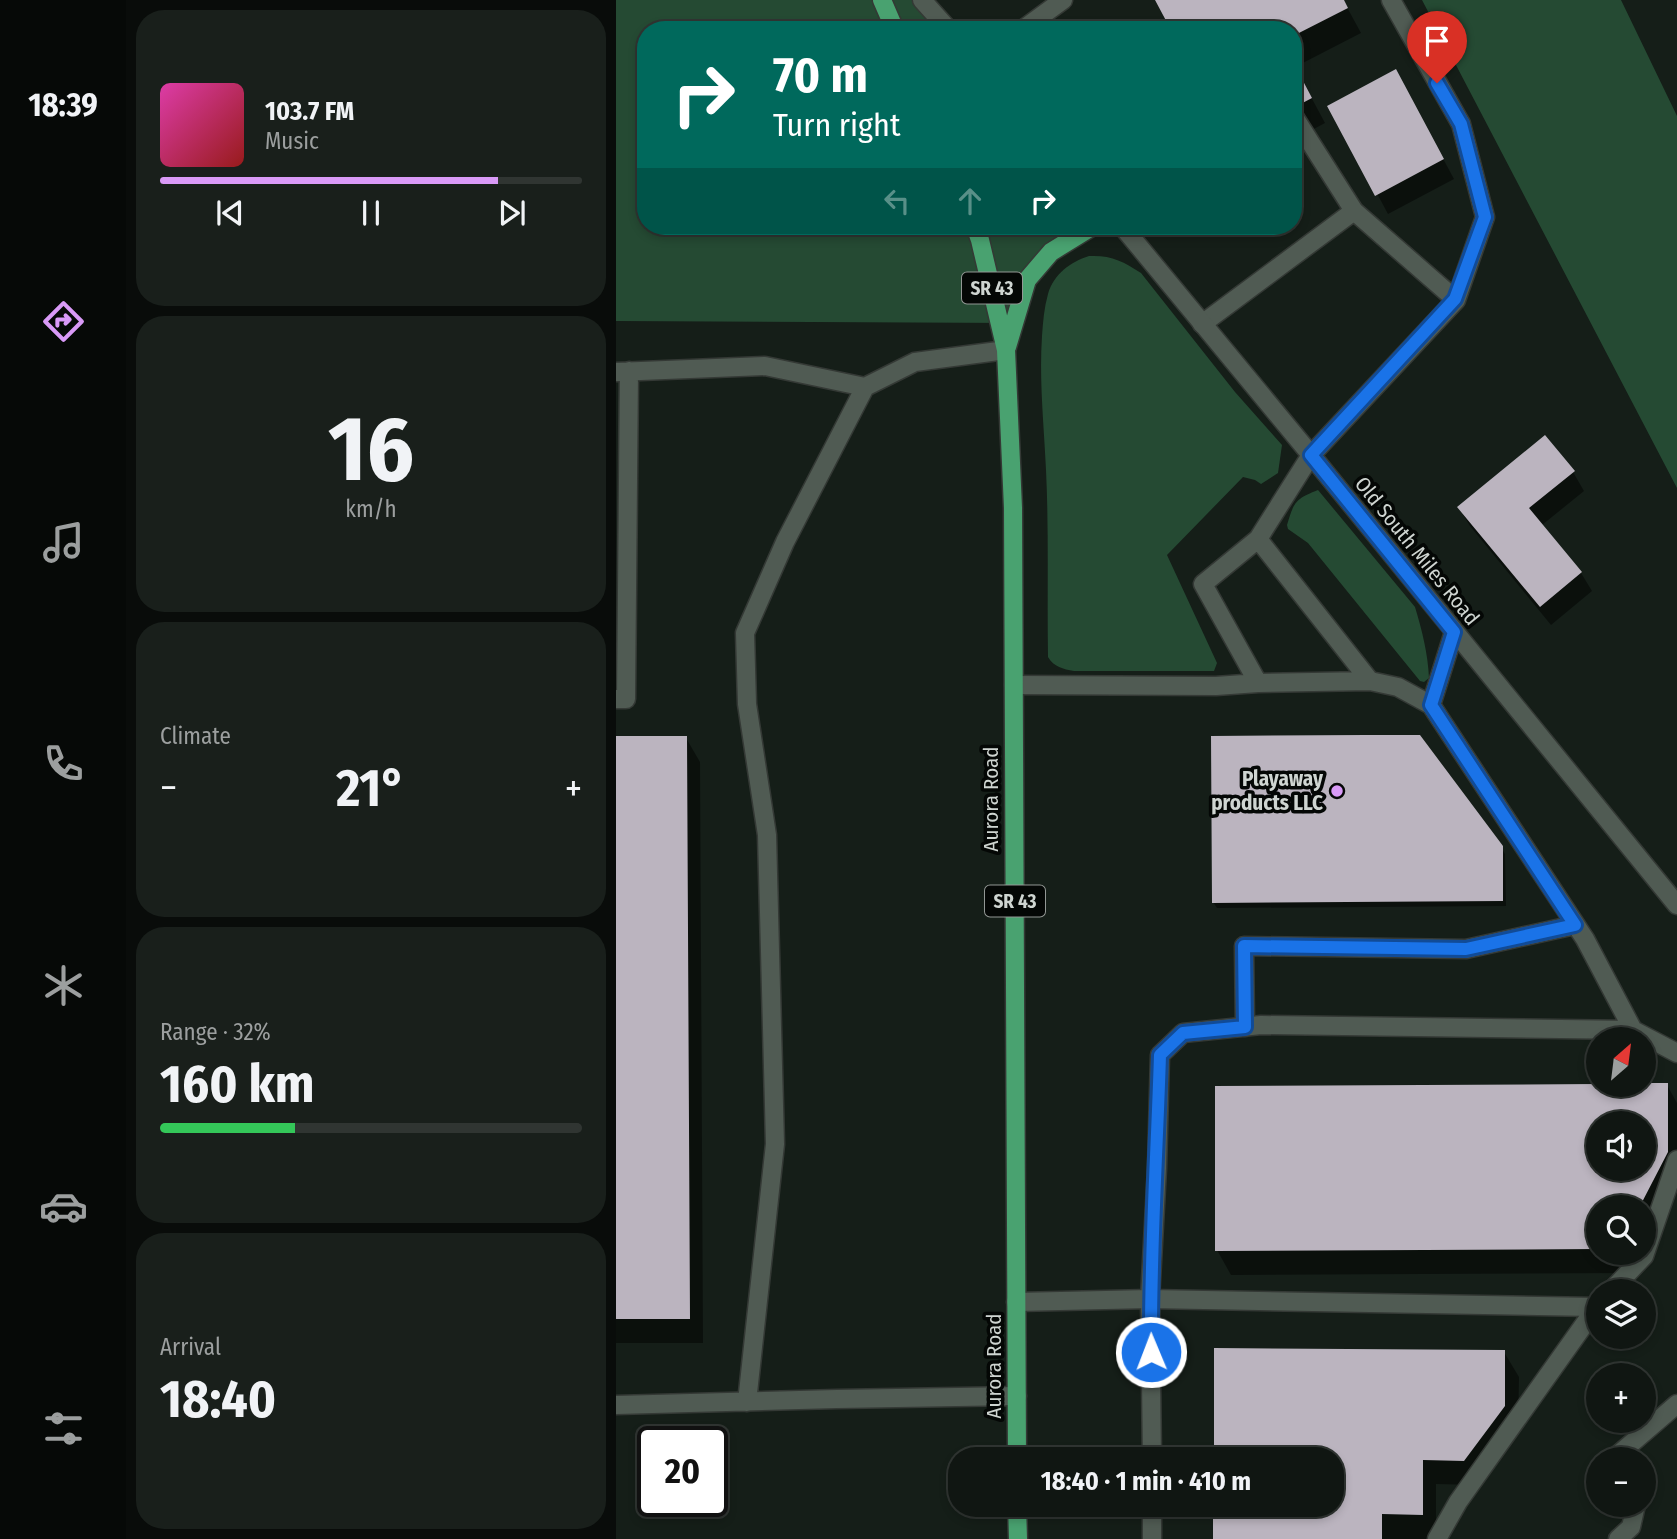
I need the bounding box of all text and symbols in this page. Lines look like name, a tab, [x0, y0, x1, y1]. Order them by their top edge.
pin	[1407, 11, 1467, 83]
icon: arrive	[1418, 22, 1456, 60]
text: 70 m	[773, 46, 868, 105]
icon: right	[658, 49, 749, 140]
text: 18:39	[28, 86, 98, 124]
text: 103.7 FM	[265, 96, 354, 127]
text: Turn right	[773, 106, 900, 144]
text: Music	[265, 127, 319, 155]
icon: left	[878, 182, 916, 220]
icon: ahead	[951, 182, 989, 220]
icon: right	[1024, 182, 1062, 220]
icon: previous	[211, 194, 249, 232]
icon: pause	[352, 194, 390, 232]
icon: next	[493, 194, 531, 232]
road number: SR 43	[962, 272, 1022, 304]
icon: directions	[39, 297, 88, 346]
text: 16	[328, 395, 414, 504]
street label: Old South Miles Road	[1349, 471, 1485, 631]
text: km/h	[345, 495, 397, 523]
icon: music	[39, 518, 88, 567]
text: Climate	[160, 722, 231, 750]
icon: phone	[39, 739, 88, 788]
street label: Aurora Road	[978, 746, 1004, 852]
text: 21°	[336, 757, 406, 820]
text: −	[160, 765, 177, 811]
text: +	[565, 765, 582, 811]
place label: Playaway products LLC	[1211, 766, 1324, 816]
marker: Playaway products LLC	[1329, 783, 1345, 799]
road number: SR 43	[985, 886, 1045, 917]
icon: climate	[39, 961, 88, 1010]
text: Range · 32%	[160, 1018, 271, 1046]
north arrow	[1586, 1027, 1656, 1097]
map controls	[1586, 1027, 1656, 1517]
text: 160 km	[160, 1053, 315, 1116]
button: sound	[1586, 1111, 1656, 1181]
icon: car	[39, 1182, 88, 1231]
button: search	[1586, 1195, 1656, 1265]
button: layers	[1586, 1279, 1656, 1349]
street label: Aurora Road	[981, 1313, 1007, 1419]
position arrow	[1114, 1315, 1188, 1389]
text: Arrival	[160, 1333, 221, 1361]
button: +	[1586, 1363, 1656, 1433]
text: 18:40	[160, 1368, 276, 1431]
icon: filters	[39, 1404, 88, 1453]
speed limit sign: 20	[637, 1426, 728, 1517]
button: −	[1586, 1447, 1656, 1517]
text: 18:40 · 1 min · 410 m	[1041, 1466, 1251, 1497]

